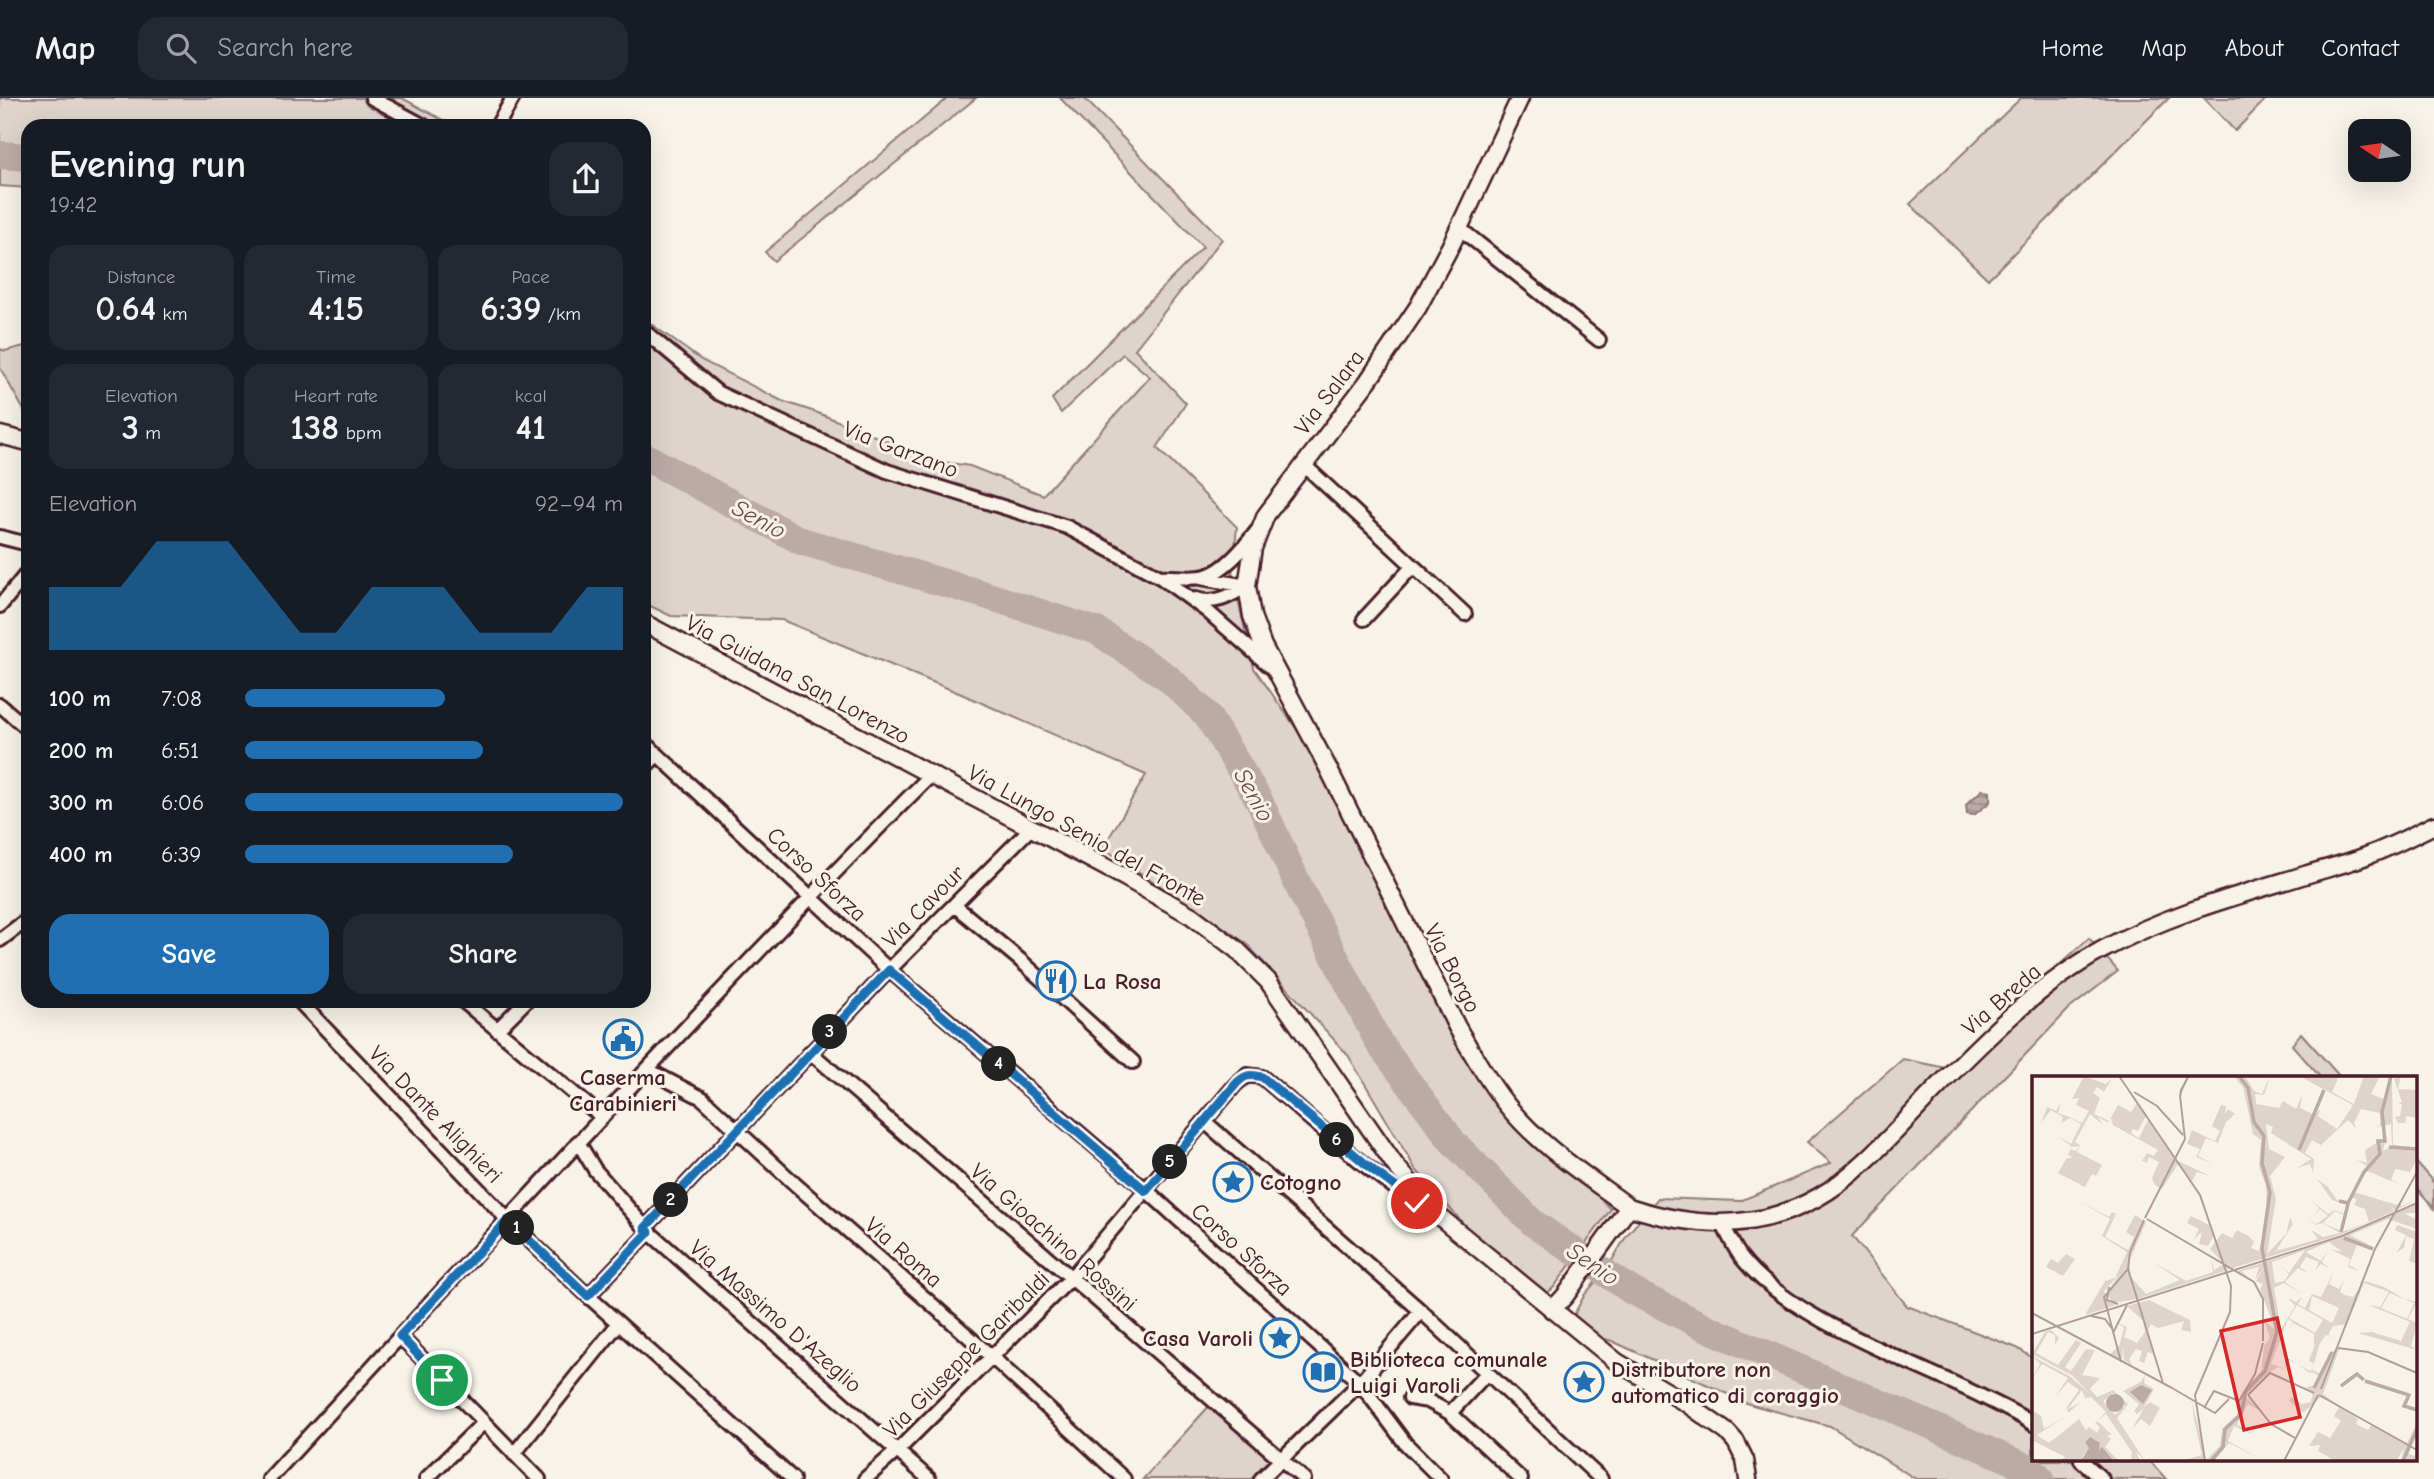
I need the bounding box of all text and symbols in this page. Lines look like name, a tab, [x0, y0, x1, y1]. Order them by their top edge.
search box	[138, 17, 628, 80]
text: Map	[35, 29, 96, 67]
icon: search	[162, 29, 200, 67]
text: Search here	[218, 33, 353, 63]
text: Home	[2042, 34, 2103, 62]
text: Map	[2141, 34, 2187, 62]
text: About	[2225, 34, 2283, 62]
text: Contact	[2321, 34, 2399, 62]
north arrow	[2348, 119, 2412, 182]
map controls	[2348, 119, 2411, 182]
button: share	[549, 142, 623, 216]
text: Evening run	[49, 143, 246, 187]
text: 19:42	[49, 191, 98, 218]
text: Distance	[107, 266, 175, 288]
text: Time	[316, 266, 356, 288]
text: Pace	[512, 266, 550, 288]
text: 0.64	[95, 288, 156, 329]
text: 4:15	[308, 288, 364, 329]
text: 6:39	[480, 288, 541, 329]
text: km	[156, 303, 188, 325]
text: /km	[541, 303, 581, 325]
street label: Via Salara	[1289, 345, 1370, 440]
text: Elevation	[105, 385, 178, 407]
text: Heart rate	[294, 385, 378, 407]
text: kcal	[515, 385, 547, 407]
text: 3	[122, 407, 139, 448]
text: 138	[290, 407, 339, 448]
text: 41	[516, 407, 546, 448]
street label: Via Garzano	[840, 415, 962, 484]
text: m	[139, 422, 161, 444]
text: bpm	[339, 422, 382, 444]
text: Elevation	[49, 490, 137, 517]
text: 92–94 m	[535, 490, 623, 517]
water label: Senio	[727, 493, 791, 545]
street label: Via Guidana San Lorenzo	[681, 609, 914, 750]
text: 100 m	[49, 685, 111, 712]
text: 7:08	[161, 685, 202, 712]
text: 200 m	[49, 737, 113, 764]
text: 6:51	[161, 737, 199, 764]
street label: Via Lungo Senio del Fronte	[963, 759, 1210, 912]
water label: Senio	[1228, 763, 1280, 827]
text: 300 m	[49, 789, 113, 816]
text: 6:06	[161, 789, 204, 816]
street label: Corso Sforza	[761, 821, 872, 927]
text: 400 m	[49, 841, 113, 868]
text: 6:39	[161, 841, 201, 868]
street label: Via Cavour	[877, 859, 971, 953]
button: Save	[49, 914, 329, 994]
button: Share	[343, 914, 623, 994]
street label: Via Borgo	[1419, 919, 1486, 1017]
street label: Via Breda	[1956, 958, 2046, 1041]
restaurant icon: La Rosa	[1035, 960, 1077, 1002]
place label: La Rosa	[1083, 968, 1161, 995]
pin: 3	[812, 1014, 848, 1049]
public building icon: Caserma Carabinieri	[602, 1018, 644, 1060]
text: 3	[825, 1020, 834, 1042]
street label: Via Dante Alighieri	[363, 1040, 508, 1189]
pin: 4	[982, 1046, 1016, 1082]
text: 4	[994, 1052, 1003, 1074]
place label: Caserma Carabinieri	[569, 1064, 677, 1117]
inset map	[2032, 1076, 2416, 1462]
pin: 6	[1320, 1122, 1354, 1158]
text: 6	[1332, 1128, 1341, 1150]
pin: 5	[1152, 1144, 1188, 1180]
text: 5	[1164, 1150, 1175, 1172]
street label: Via Gioachino Rossini	[965, 1158, 1142, 1317]
place icon: Cotogno	[1212, 1161, 1254, 1203]
place label: Cotogno	[1260, 1169, 1342, 1196]
pin	[1387, 1173, 1447, 1233]
pin: 2	[654, 1182, 688, 1218]
icon: check	[1398, 1184, 1436, 1222]
text: 2	[666, 1188, 675, 1210]
street label: Corso Sforza	[1186, 1197, 1298, 1302]
pin: 1	[500, 1210, 534, 1246]
street label: Via Roma	[859, 1211, 948, 1293]
text: 1	[513, 1216, 520, 1238]
street label: Via Massimo D'Azeglio	[684, 1234, 867, 1399]
water label: Senio	[1562, 1237, 1624, 1291]
street label: Via Giuseppe Garibaldi	[877, 1265, 1055, 1443]
place icon: Casa Varoli	[1259, 1317, 1301, 1359]
place label: Casa Varoli	[1143, 1325, 1253, 1352]
place label: Biblioteca comunale Luigi Varoli	[1350, 1346, 1547, 1399]
pin	[412, 1350, 472, 1410]
library icon: Biblioteca comunale Luigi Varoli	[1302, 1351, 1344, 1393]
place label: Distributore non automatico di coraggio	[1611, 1356, 1839, 1409]
icon: arrive	[423, 1361, 461, 1399]
place icon: Distributore non automatico di coraggio	[1563, 1361, 1605, 1403]

